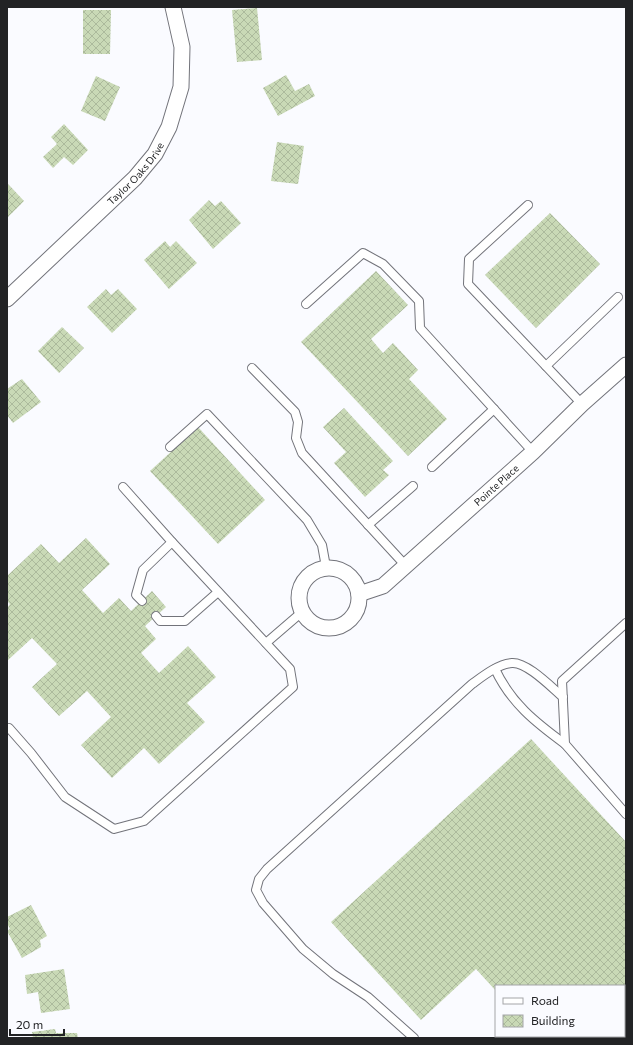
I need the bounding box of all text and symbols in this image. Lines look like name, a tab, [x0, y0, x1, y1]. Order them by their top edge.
street label: Taylor Oaks Drive	[105, 140, 166, 207]
street label: Pointe Place	[471, 462, 521, 508]
legend	[495, 985, 625, 1037]
text: Road	[531, 993, 559, 1007]
scale bar	[10, 1011, 64, 1037]
text: Building	[531, 1013, 575, 1027]
text: 20 m	[16, 1017, 43, 1031]

